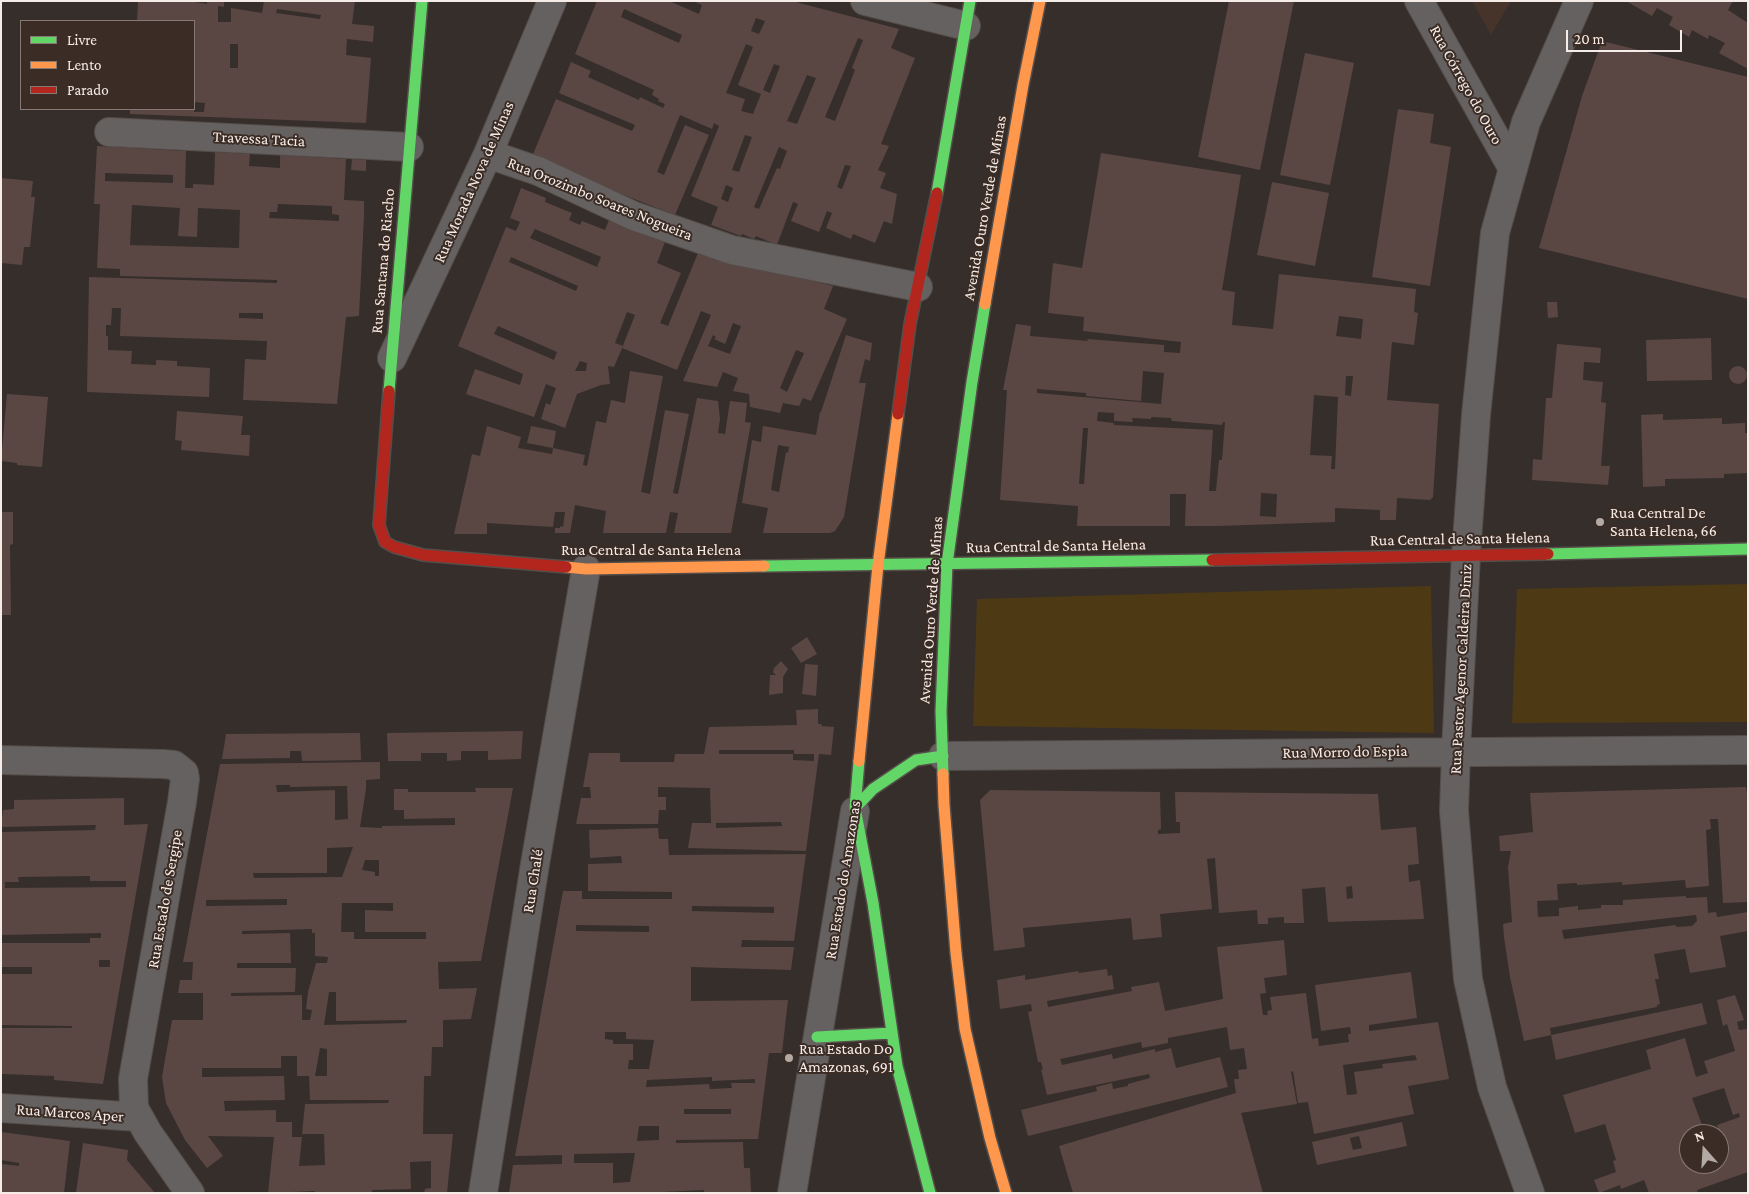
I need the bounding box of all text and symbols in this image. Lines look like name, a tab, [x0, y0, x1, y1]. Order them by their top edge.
legend	[20, 20, 195, 110]
scale bar	[1569, 20, 1685, 52]
street label: Rua Córrego do Ouro	[1425, 22, 1507, 148]
text: 20 m	[1574, 31, 1605, 47]
text: Livre	[67, 32, 97, 48]
text: Lento	[67, 57, 101, 73]
text: Parado	[67, 82, 109, 98]
street label: Rua Morada Nova de Minas	[430, 98, 518, 266]
street label: Avenida Ouro Verde de Minas	[959, 114, 1011, 302]
street label: Travessa Tacia	[212, 127, 306, 151]
street label: Rua Orozimbo Soares Nogueira	[505, 153, 695, 245]
street label: Rua Santana do Riacho	[367, 188, 399, 334]
place label: Rua Central De Santa Helena, 66	[1610, 503, 1717, 541]
street label: Avenida Ouro Verde de Minas	[915, 516, 947, 704]
marker: Rua Central De Santa Helena, 66	[1594, 516, 1606, 528]
street label: Rua Central de Santa Helena	[1370, 528, 1550, 550]
street label: Rua Central de Santa Helena	[966, 535, 1146, 557]
street label: Rua Central de Santa Helena	[561, 540, 741, 560]
street label: Rua Pastor Agenor Caldeira Diniz	[1446, 563, 1476, 775]
street label: Rua Morro do Espia	[1282, 741, 1408, 763]
street label: Rua Estado do Amazonas	[821, 799, 865, 961]
street label: Rua Estado de Sergipe	[143, 828, 187, 970]
street label: Rua Chalé	[518, 848, 548, 914]
place label: Rua Estado Do Amazonas, 691	[799, 1039, 893, 1077]
marker: Rua Estado Do Amazonas, 691	[783, 1052, 795, 1064]
street label: Rua Marcos Aper	[16, 1100, 124, 1126]
north arrow	[1679, 1124, 1729, 1174]
text: N	[1692, 1127, 1707, 1145]

